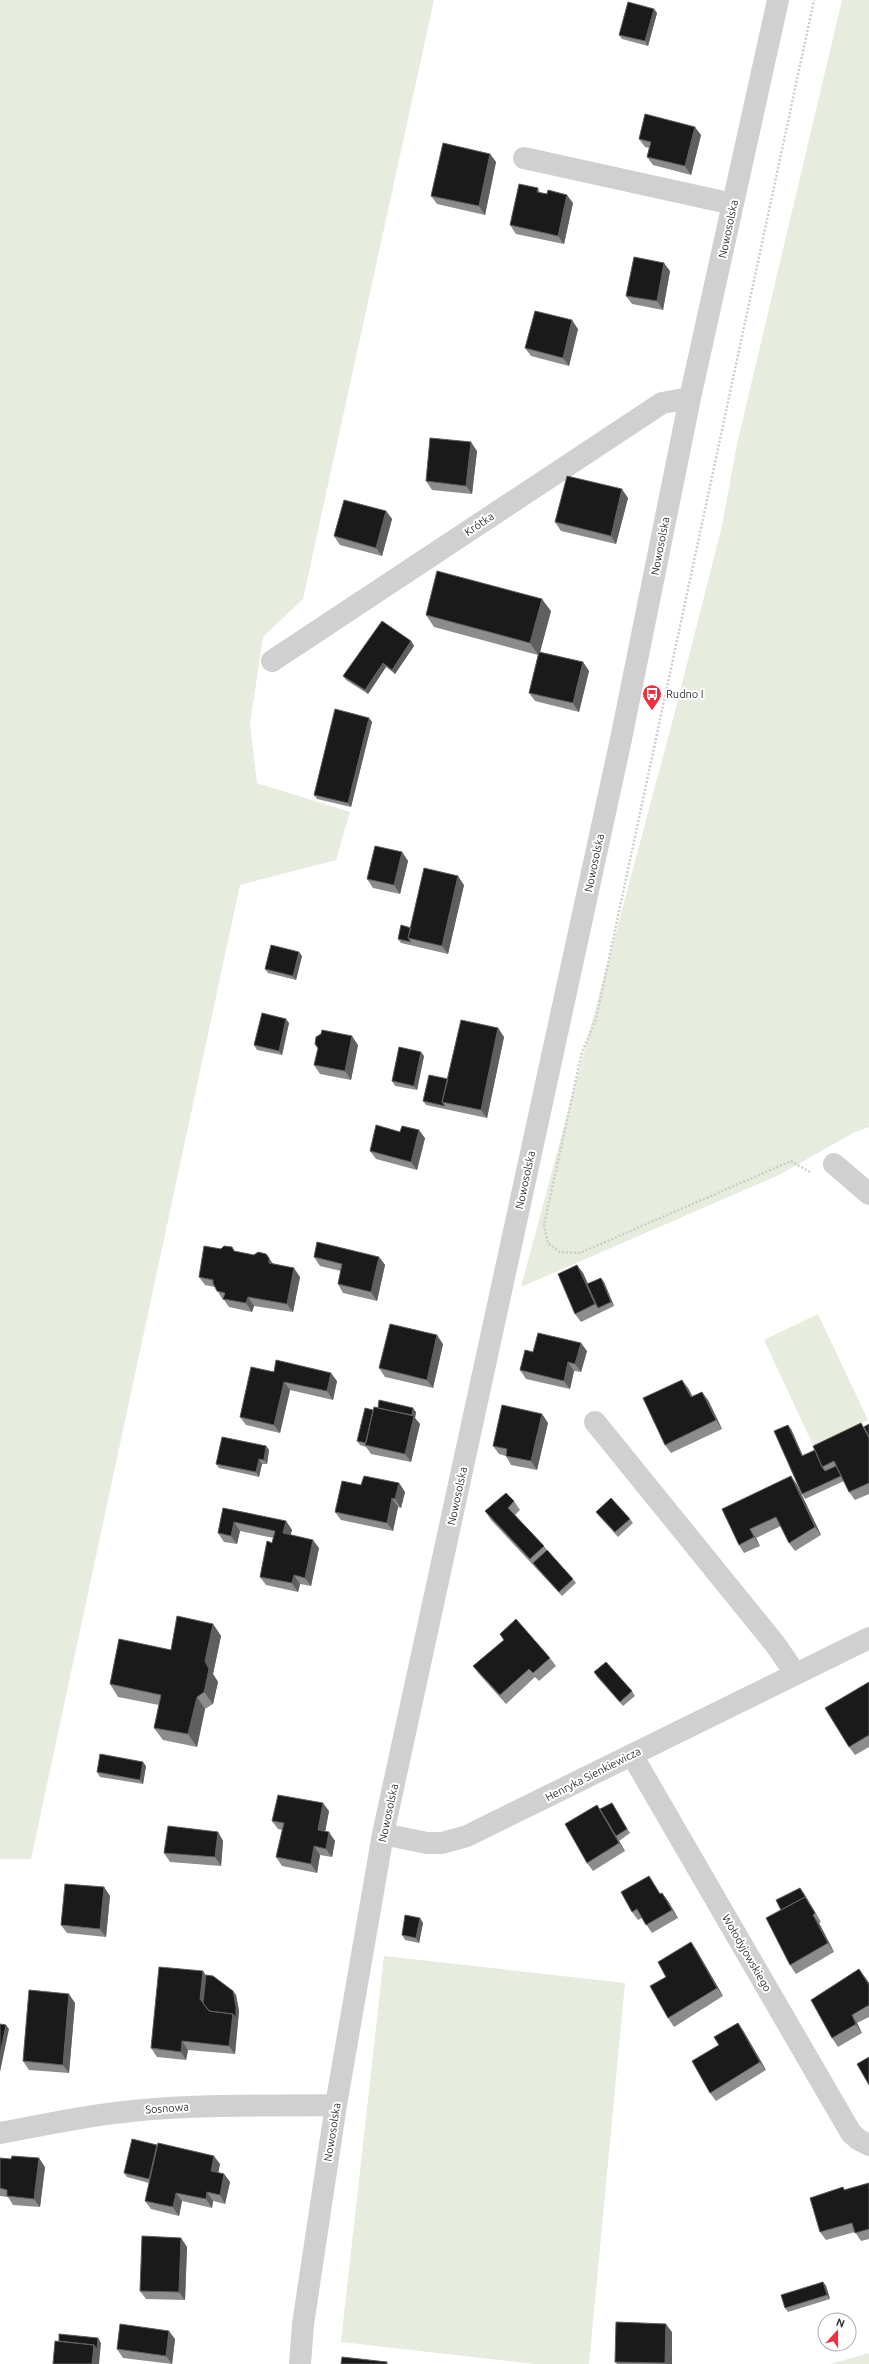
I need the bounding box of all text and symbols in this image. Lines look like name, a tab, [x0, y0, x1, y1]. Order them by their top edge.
street label: Nowosolska	[716, 199, 740, 259]
street label: Krótka	[462, 510, 496, 538]
street label: Nowosolska	[648, 516, 672, 576]
bus stop icon: Rudno I	[641, 683, 663, 711]
place label: Rudno I	[666, 688, 704, 700]
street label: Nowosolska	[582, 833, 606, 893]
street label: Nowosolska	[513, 1150, 537, 1210]
street label: Nowosolska	[445, 1466, 469, 1526]
street label: Henryka Sienkiewicza	[543, 1745, 643, 1803]
street label: Nowosolska	[376, 1783, 400, 1843]
street label: Wołodyjowskiego	[720, 1912, 774, 1994]
street label: Sosnowa	[145, 2100, 189, 2116]
street label: Nowosolska	[321, 2102, 343, 2162]
north arrow	[817, 2312, 857, 2352]
text: N	[835, 2316, 847, 2330]

